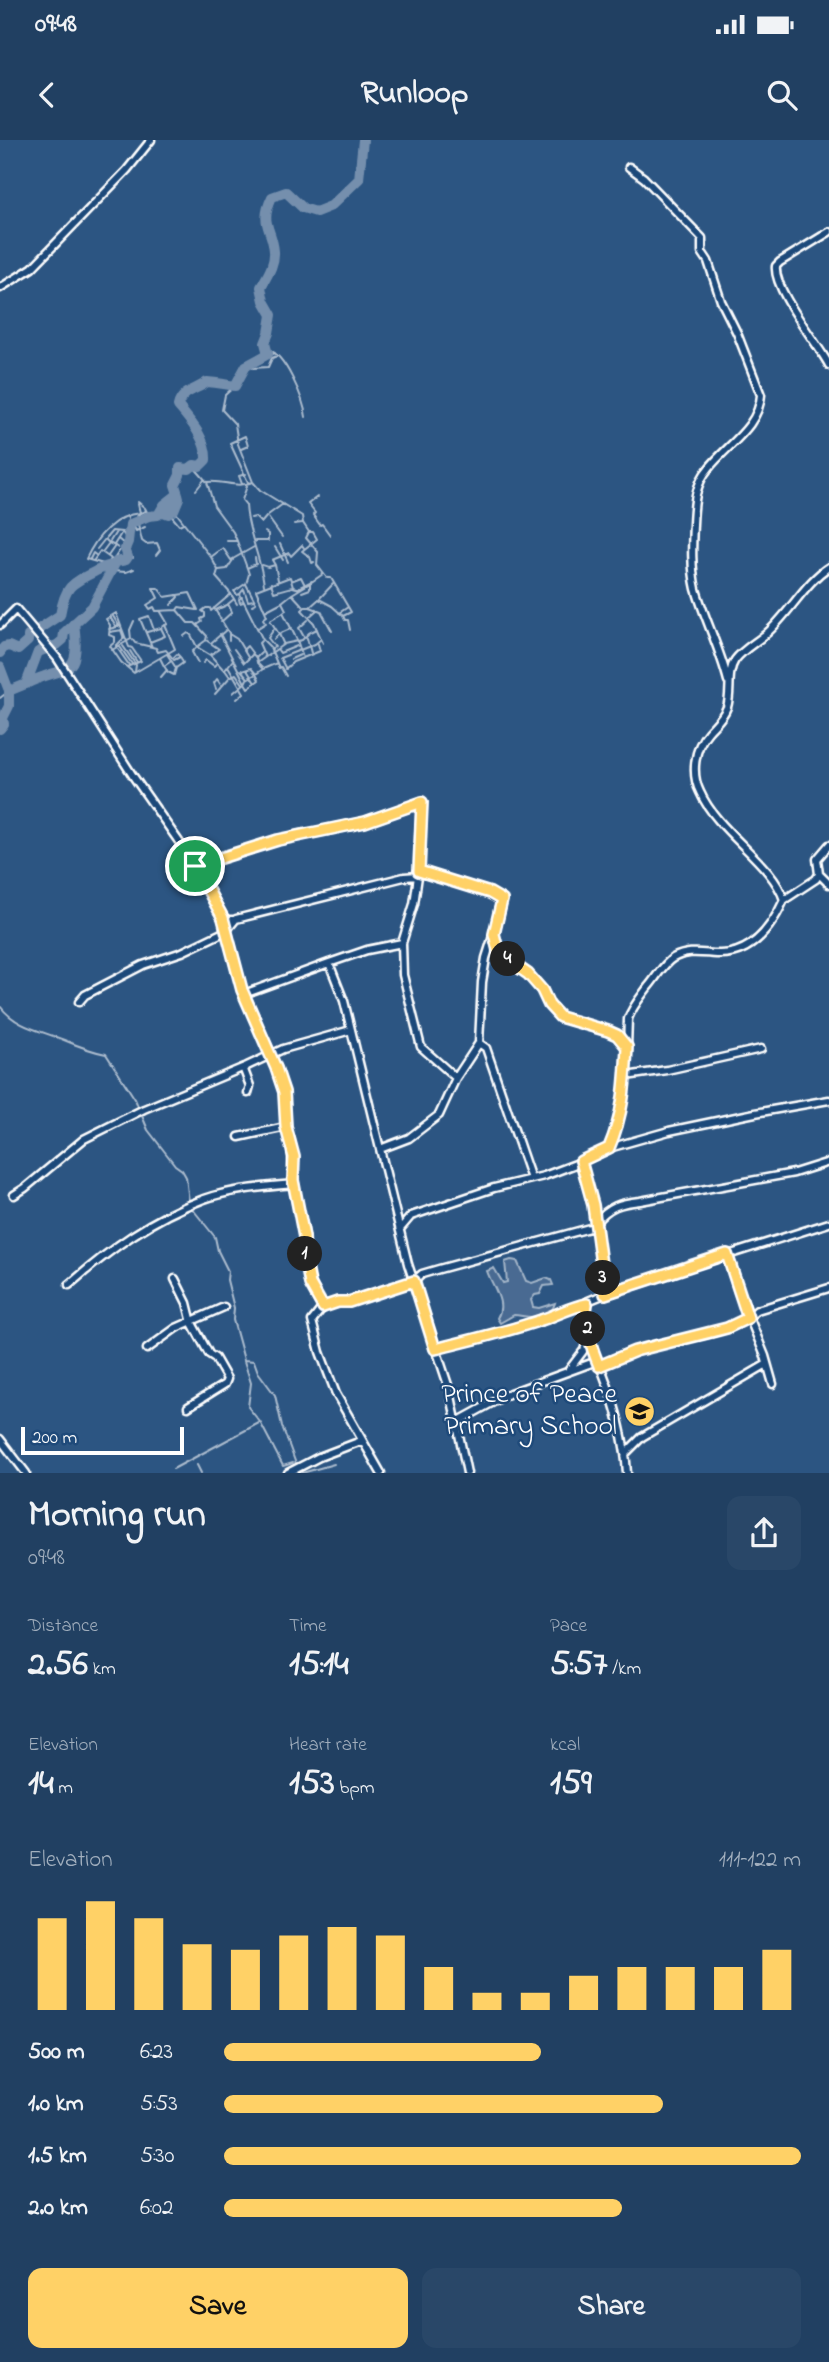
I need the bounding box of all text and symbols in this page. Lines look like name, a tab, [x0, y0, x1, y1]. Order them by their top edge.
text: 09:48	[35, 6, 77, 44]
text: Runloop	[361, 71, 468, 118]
icon: back	[28, 76, 66, 114]
icon: search	[763, 76, 801, 114]
pin	[165, 836, 225, 896]
icon: arrive	[176, 847, 214, 885]
pin: 4	[490, 942, 526, 976]
text: 4	[504, 945, 511, 972]
pin: 1	[288, 1236, 322, 1272]
text: 1	[301, 1240, 308, 1267]
pin: 3	[586, 1260, 620, 1296]
text: 3	[599, 1264, 606, 1291]
pin: 2	[570, 1312, 606, 1346]
text: 2	[583, 1315, 592, 1342]
place label: Prince of Peace Primary School	[441, 1375, 617, 1448]
school or university icon: Prince of Peace Primary School	[623, 1394, 657, 1428]
scale bar	[21, 1424, 184, 1456]
text: 200 m	[32, 1425, 77, 1452]
text: Morning run	[28, 1488, 206, 1544]
button: share	[727, 1496, 801, 1570]
text: 09:48	[28, 1542, 65, 1575]
text: Distance	[28, 1613, 98, 1640]
text: Time	[289, 1613, 327, 1640]
text: Pace	[550, 1613, 587, 1640]
text: 2.56	[28, 1640, 88, 1691]
text: 15:14	[289, 1640, 349, 1691]
text: 5:57	[550, 1640, 607, 1691]
text: km	[88, 1656, 116, 1683]
text: /km	[607, 1656, 641, 1683]
text: Elevation	[28, 1732, 98, 1759]
text: Heart rate	[289, 1732, 367, 1759]
text: kcal	[550, 1732, 580, 1759]
text: 14	[28, 1759, 54, 1810]
text: 153	[289, 1759, 335, 1810]
text: 159	[550, 1759, 592, 1810]
text: m	[54, 1775, 73, 1802]
text: bpm	[335, 1775, 374, 1802]
text: Elevation	[28, 1844, 113, 1877]
text: 111–122 m	[719, 1844, 801, 1877]
text: 500 m	[28, 2036, 85, 2069]
text: 6:23	[140, 2036, 173, 2069]
text: 1.0 km	[28, 2088, 84, 2121]
text: 5:53	[140, 2088, 178, 2121]
text: 1.5 km	[28, 2140, 87, 2173]
text: 5:30	[140, 2140, 175, 2173]
text: 2.0 km	[28, 2192, 88, 2225]
text: 6:02	[140, 2192, 173, 2225]
button: Save	[28, 2268, 408, 2348]
button: Share	[422, 2268, 801, 2348]

